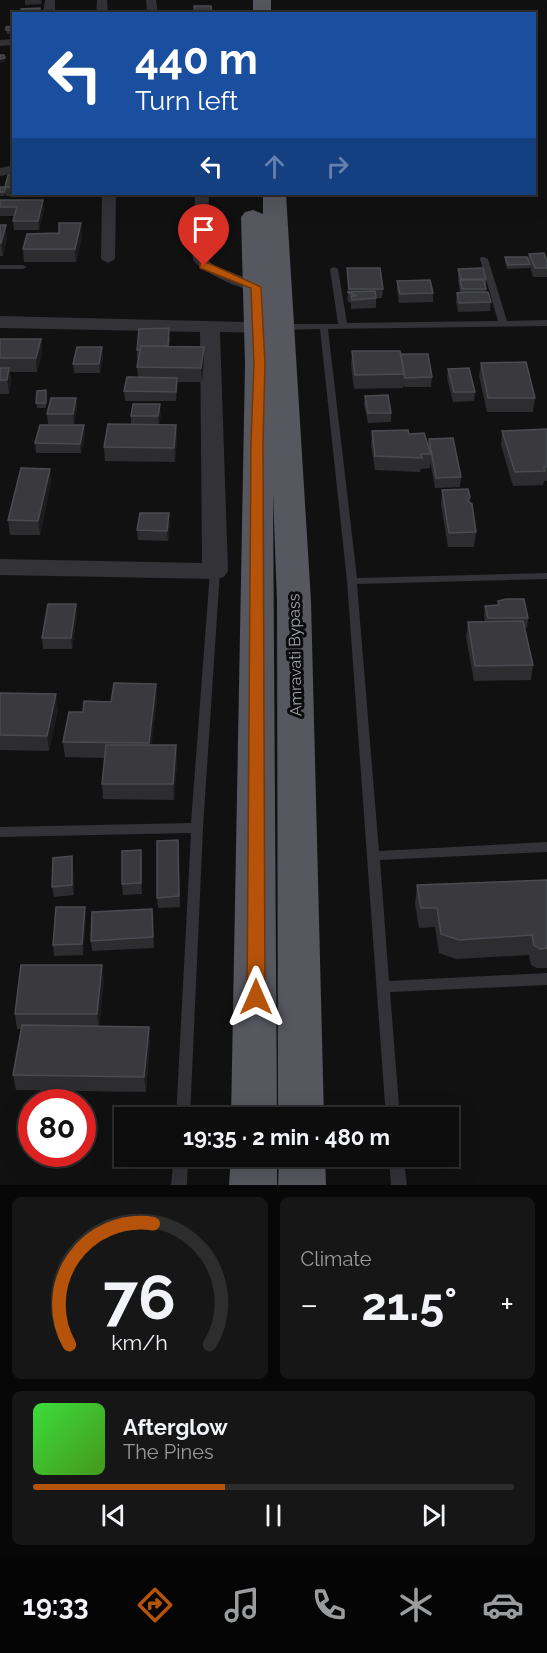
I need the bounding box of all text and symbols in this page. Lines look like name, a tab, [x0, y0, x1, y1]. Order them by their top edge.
text: 440 m	[135, 35, 258, 84]
icon: left	[36, 36, 114, 114]
text: Turn left	[135, 85, 238, 116]
icon: left	[195, 150, 228, 183]
icon: ahead	[258, 150, 291, 183]
icon: right	[321, 150, 354, 183]
pin	[178, 204, 229, 266]
icon: arrive	[187, 213, 220, 246]
street label: Amravati Bypass	[284, 593, 306, 717]
position arrow	[224, 965, 288, 1029]
speed limit sign: 80	[18, 1089, 96, 1167]
text: 19:35 · 2 min · 480 m	[183, 1124, 390, 1150]
text: Climate	[301, 1247, 372, 1271]
text: 76	[103, 1260, 176, 1334]
text: 21.5°	[362, 1278, 457, 1331]
text: −	[301, 1285, 318, 1324]
text: +	[500, 1285, 514, 1324]
text: km/h	[111, 1330, 168, 1355]
text: Afterglow	[123, 1414, 228, 1440]
text: The Pines	[123, 1440, 214, 1464]
icon: previous	[97, 1499, 130, 1532]
icon: pause	[257, 1499, 290, 1532]
icon: next	[417, 1499, 450, 1532]
icon: directions	[134, 1584, 176, 1626]
icon: music	[221, 1584, 263, 1626]
icon: phone	[308, 1584, 350, 1626]
icon: climate	[395, 1584, 437, 1626]
icon: car	[482, 1584, 524, 1626]
text: 19:33	[23, 1590, 89, 1621]

